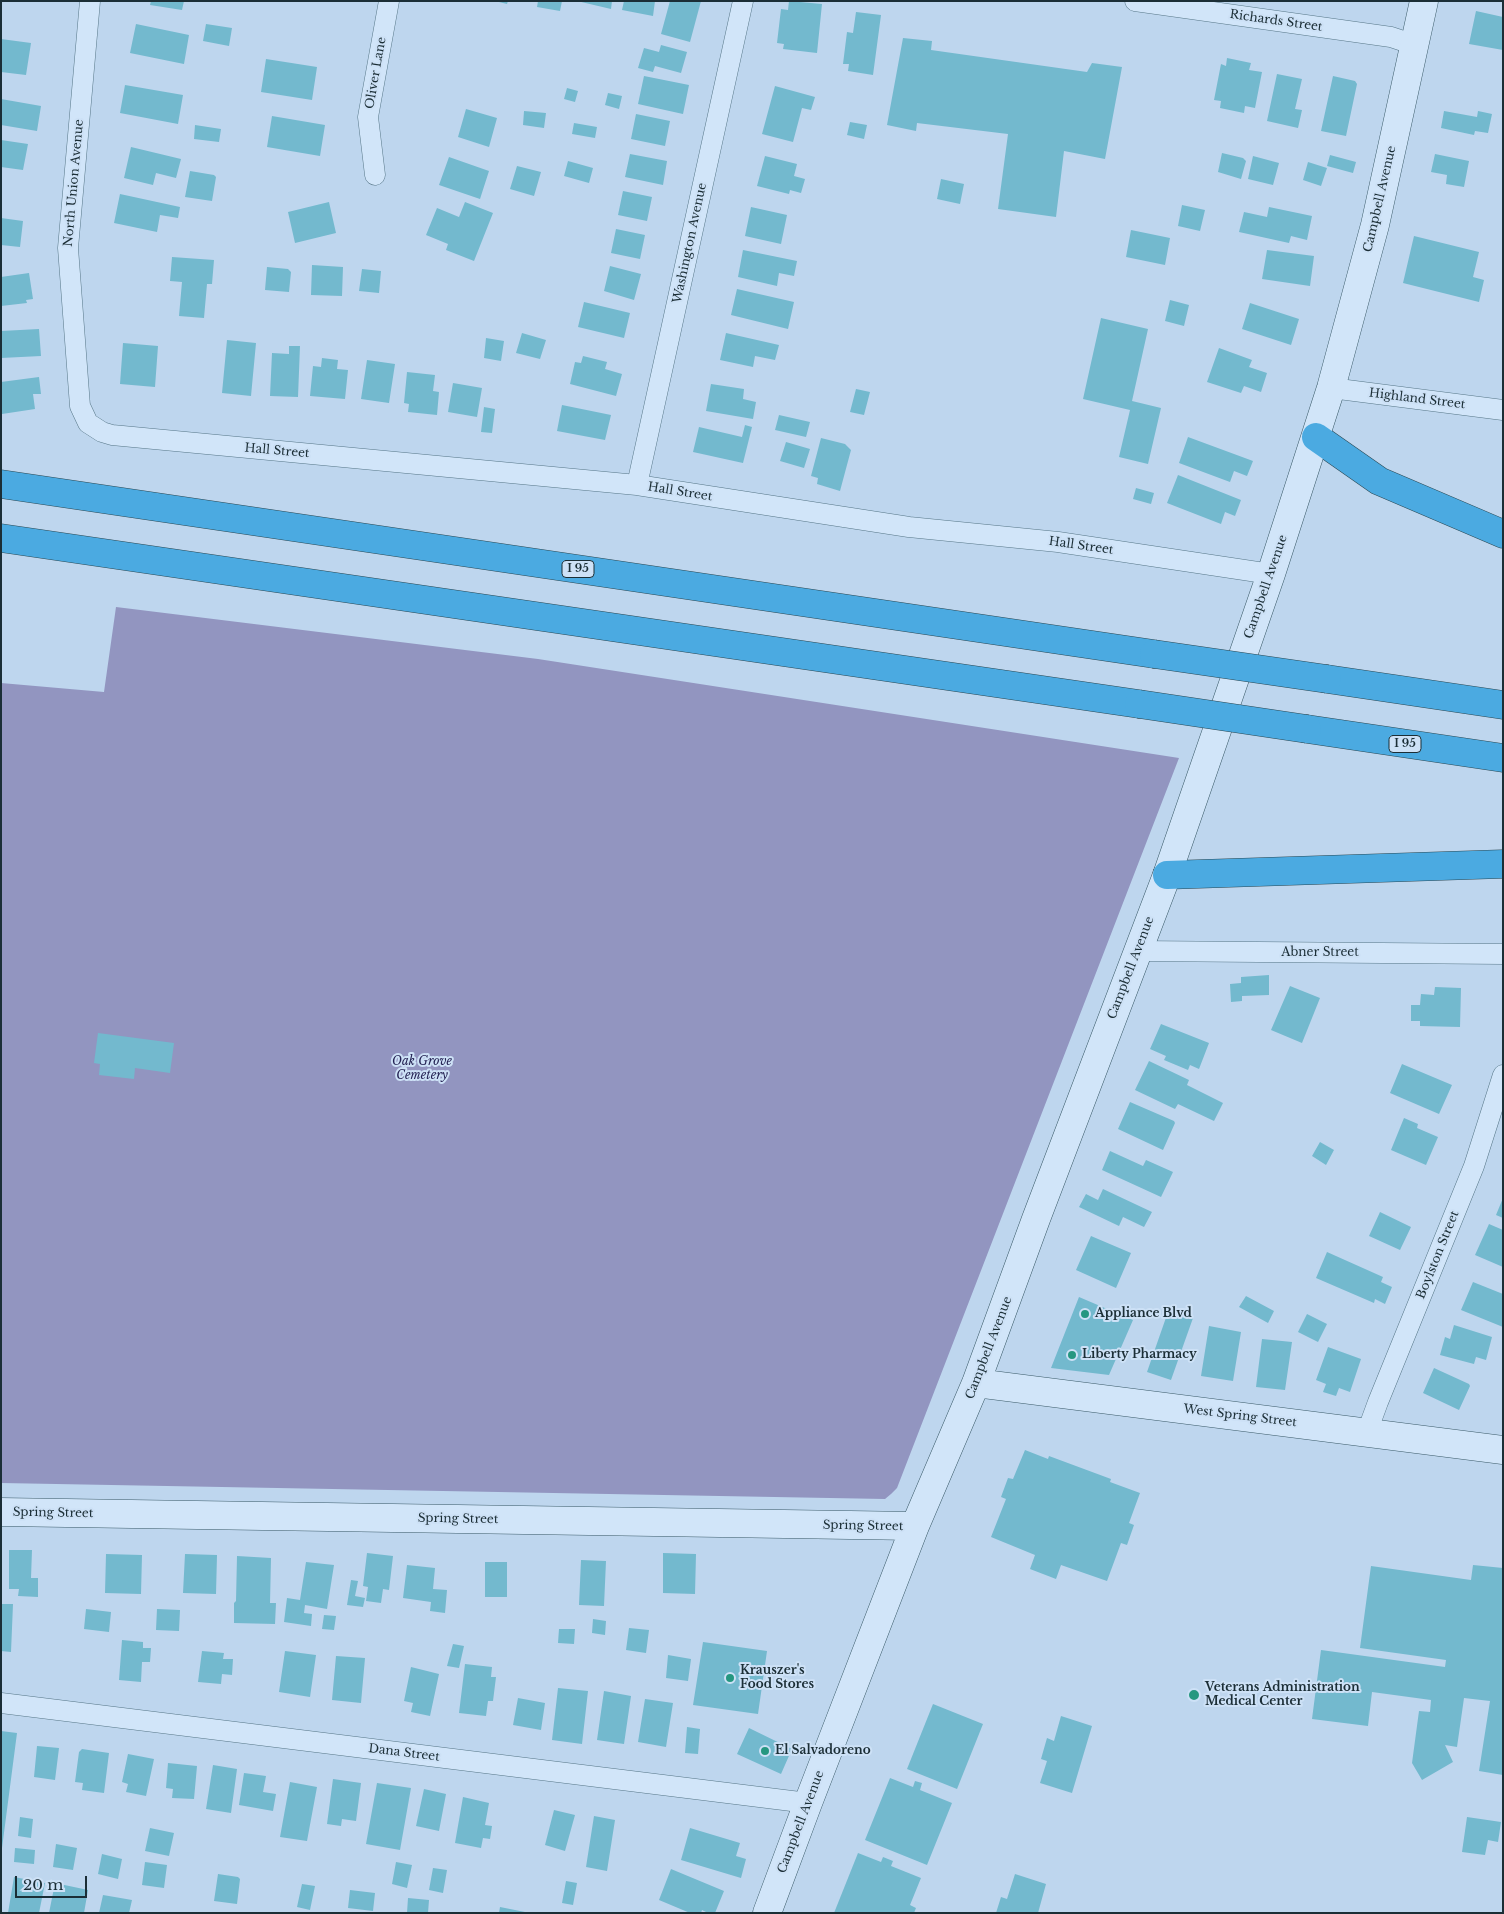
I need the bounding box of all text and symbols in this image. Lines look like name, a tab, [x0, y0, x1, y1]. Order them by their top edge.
street label: Richards Street	[1229, 7, 1323, 35]
street label: Oliver Lane	[363, 36, 389, 110]
street label: North Union Avenue	[61, 119, 87, 247]
street label: Campbell Avenue	[1361, 144, 1399, 254]
street label: Washington Avenue	[670, 181, 710, 305]
street label: Highland Street	[1368, 386, 1466, 412]
street label: Hall Street	[244, 441, 310, 461]
street label: Hall Street	[647, 480, 713, 504]
street label: Campbell Avenue	[1241, 533, 1291, 641]
street label: Hall Street	[1048, 534, 1114, 558]
road number: I 95	[562, 560, 594, 578]
road number: I 95	[1389, 736, 1421, 752]
street label: Campbell Avenue	[1105, 915, 1157, 1021]
street label: Abner Street	[1281, 946, 1359, 960]
park label: Oak Grove Cemetery	[392, 1055, 452, 1083]
street label: Boylston Street	[1414, 1209, 1462, 1301]
street label: Campbell Avenue	[963, 1295, 1015, 1401]
place label: Appliance Blvd	[1095, 1307, 1192, 1321]
marker: Appliance Blvd	[1079, 1308, 1091, 1320]
place label: Liberty Pharmacy	[1082, 1348, 1197, 1362]
marker: Liberty Pharmacy	[1066, 1349, 1078, 1361]
street label: West Spring Street	[1182, 1402, 1298, 1430]
street label: Spring Street	[13, 1505, 93, 1521]
street label: Spring Street	[418, 1511, 498, 1527]
street label: Spring Street	[823, 1518, 903, 1534]
place label: Krauszer's Food Stores	[740, 1664, 814, 1692]
marker: Krauszer's Food Stores	[724, 1672, 736, 1684]
place label: Veterans Administration Medical Center	[1205, 1681, 1360, 1709]
marker: Veterans Administration Medical Center	[1187, 1688, 1201, 1702]
street label: Dana Street	[368, 1741, 440, 1765]
place label: El Salvadoreno	[775, 1744, 871, 1758]
marker: El Salvadoreno	[759, 1745, 771, 1757]
street label: Campbell Avenue	[775, 1769, 827, 1875]
scale bar	[18, 1866, 90, 1898]
text: 20 m	[23, 1875, 63, 1894]

